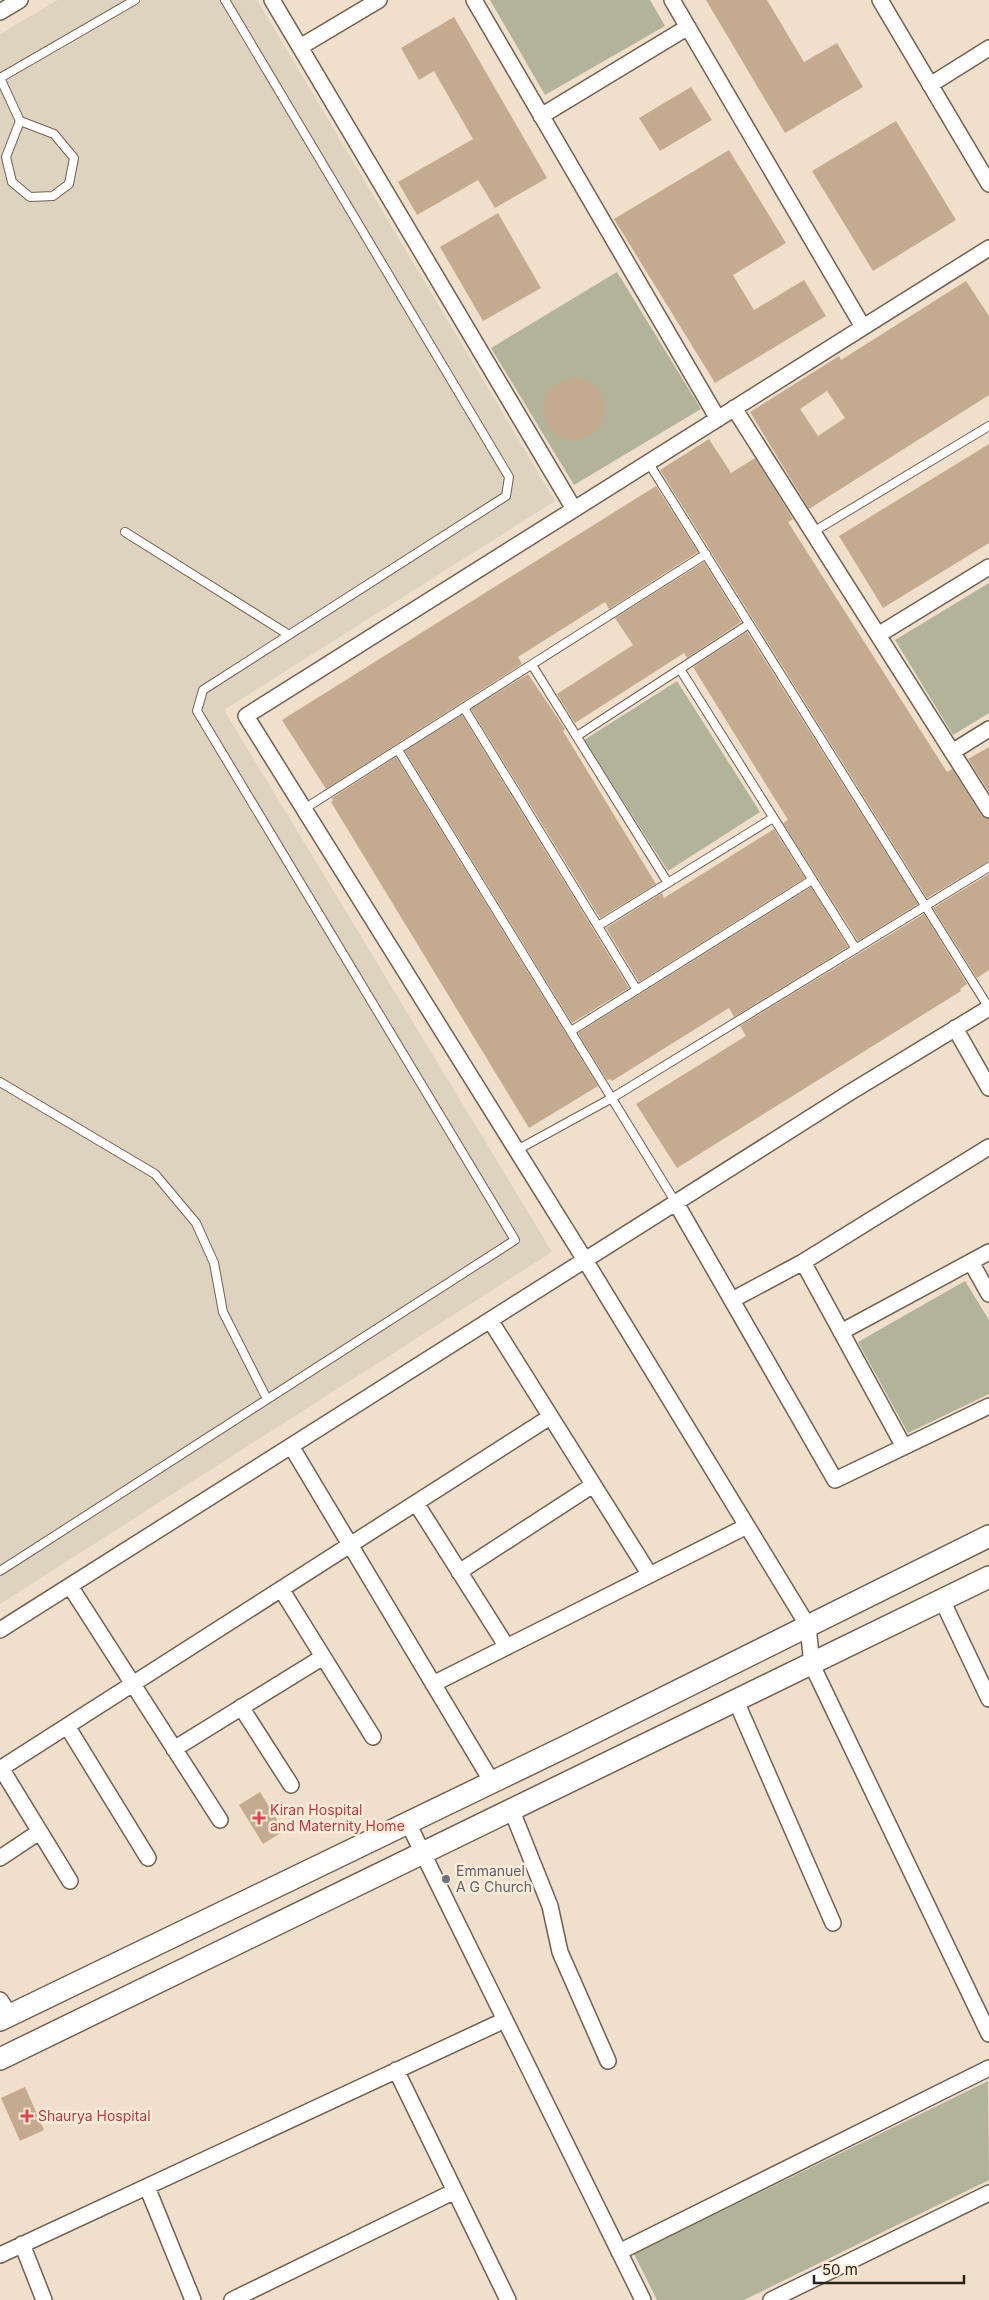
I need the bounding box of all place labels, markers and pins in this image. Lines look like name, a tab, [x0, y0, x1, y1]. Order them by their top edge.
place label: Kiran Hospital and Maternity Home	[270, 1801, 405, 1834]
marker: Kiran Hospital and Maternity Home	[252, 1811, 266, 1825]
place label: Emmanuel A G Church	[456, 1862, 532, 1895]
marker: Emmanuel A G Church	[440, 1873, 452, 1885]
place label: Shaurya Hospital	[38, 2107, 151, 2124]
marker: Shaurya Hospital	[20, 2109, 34, 2123]

